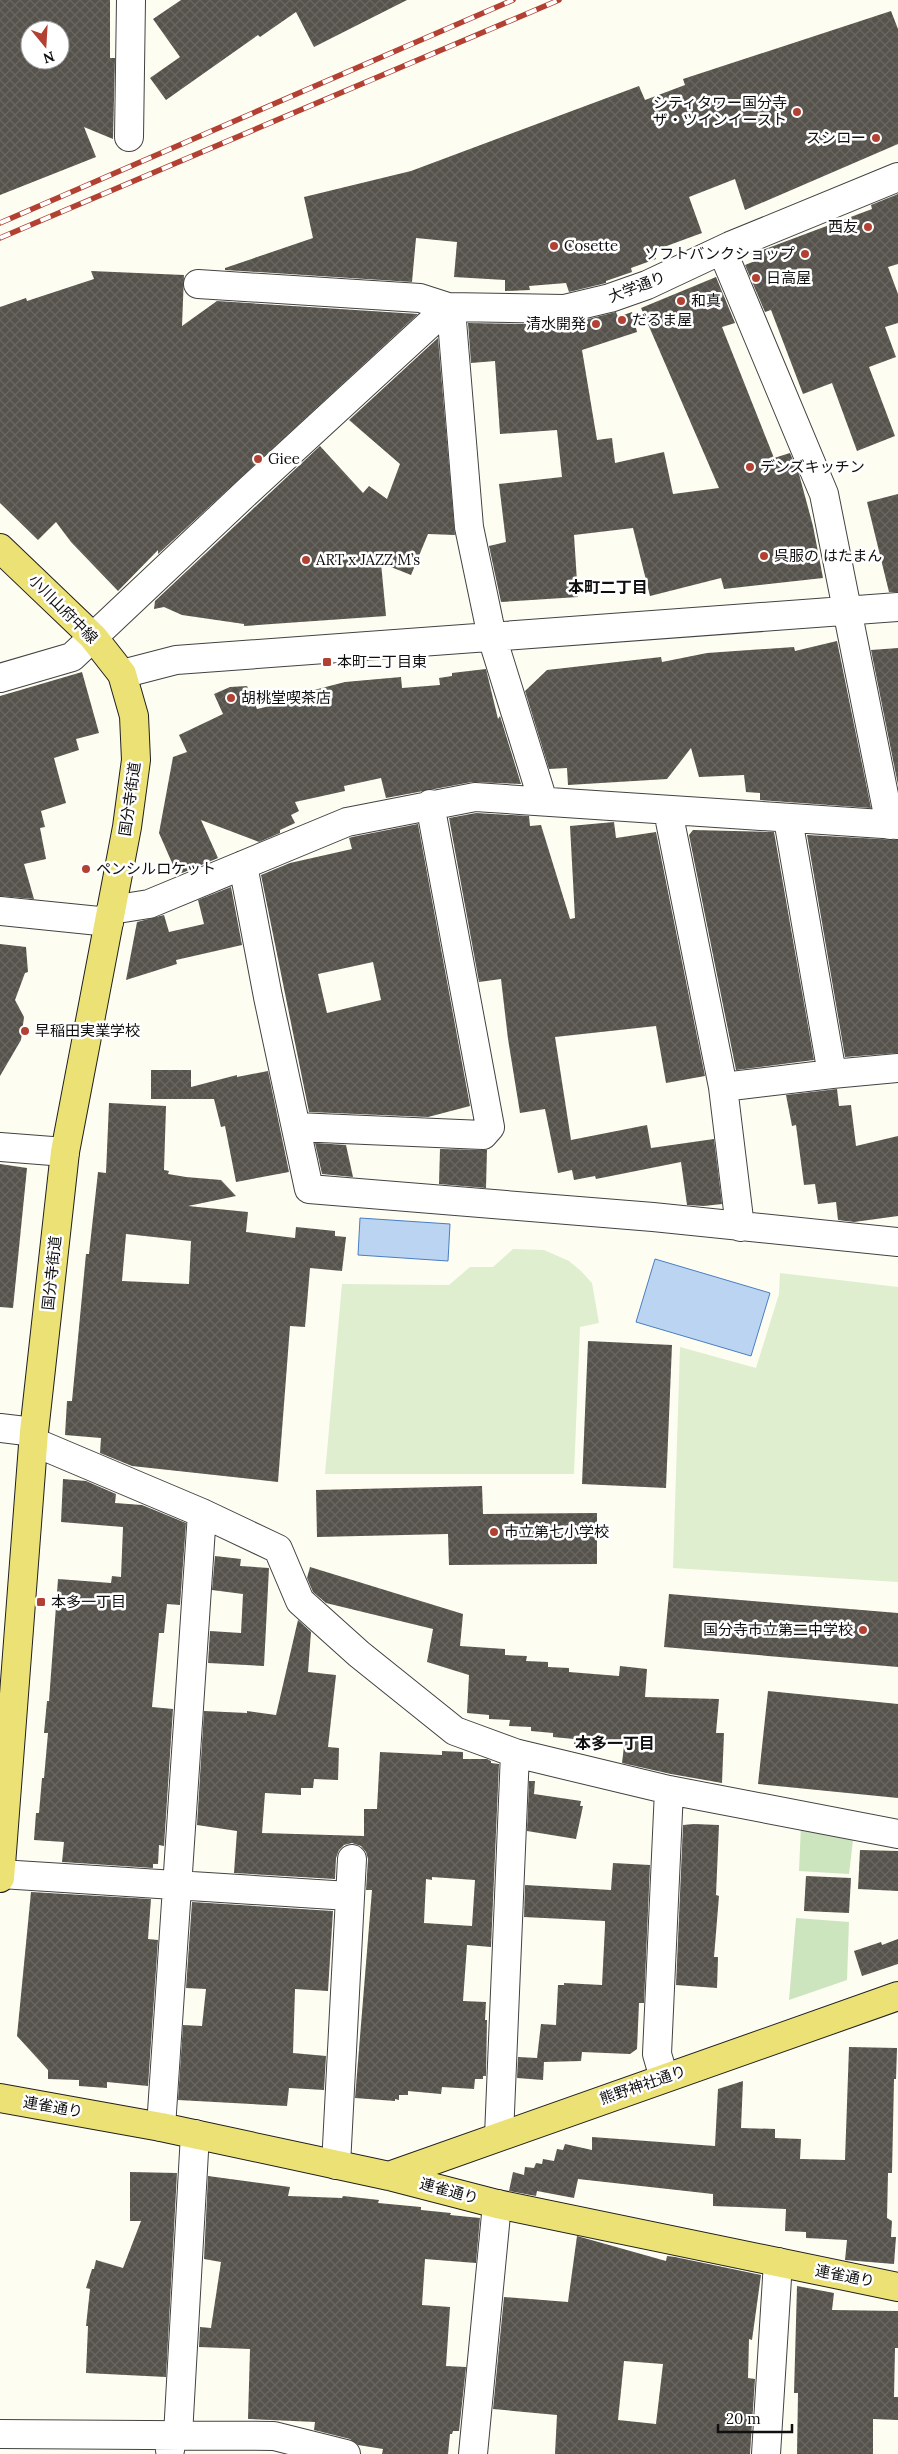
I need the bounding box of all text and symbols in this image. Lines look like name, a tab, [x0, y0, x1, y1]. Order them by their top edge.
north arrow	[20, 20, 70, 70]
text: N	[41, 47, 57, 68]
place label: シティタワー国分寺 ザ・ツインイースト	[653, 93, 787, 129]
marker: シティタワー国分寺 ザ・ツインイースト	[791, 106, 803, 118]
place label: スシロー	[806, 128, 866, 147]
marker: スシロー	[870, 132, 882, 144]
place label: 西友	[828, 217, 858, 236]
marker: 西友	[862, 221, 874, 233]
place label: Cosette	[564, 236, 618, 255]
marker: Cosette	[548, 240, 560, 252]
place label: ソフトバンクショップ	[644, 244, 795, 263]
marker: ソフトバンクショップ	[799, 248, 811, 260]
street label: 大学通り	[605, 267, 668, 306]
place label: 日高屋	[766, 268, 811, 287]
marker: 日高屋	[750, 272, 762, 284]
place label: 和真	[691, 291, 721, 310]
marker: 和真	[675, 295, 687, 307]
place label: だるま屋	[632, 310, 692, 329]
place label: 清水開発	[526, 314, 586, 333]
marker: だるま屋	[616, 314, 628, 326]
marker: 清水開発	[590, 318, 602, 330]
place label: Giee	[268, 449, 300, 468]
marker: Giee	[252, 453, 264, 465]
place label: デンズキッチン	[760, 457, 865, 476]
marker: デンズキッチン	[744, 461, 756, 473]
place label: 呉服の はたまん	[774, 546, 882, 565]
place label: ART x JAZZ M’s	[315, 550, 420, 569]
marker: 呉服の はたまん	[758, 550, 770, 562]
marker: ART x JAZZ M’s	[300, 554, 312, 566]
street label: 小川山府中線	[25, 570, 102, 647]
district label: 本町二丁目	[568, 577, 648, 597]
place label: 本町二丁目東	[337, 652, 427, 671]
marker: 本町二丁目東	[321, 656, 333, 668]
place label: 胡桃堂喫茶店	[241, 688, 331, 707]
marker: 胡桃堂喫茶店	[225, 692, 237, 704]
street label: 国分寺街道	[115, 760, 144, 837]
place label: ペンシルロケット	[96, 859, 216, 878]
marker: ペンシルロケット	[80, 863, 92, 875]
place label: 早稲田実業学校	[35, 1021, 140, 1040]
marker: 早稲田実業学校	[19, 1025, 31, 1037]
street label: 国分寺街道	[38, 1235, 65, 1311]
place label: 市立第七小学校	[504, 1522, 609, 1541]
marker: 市立第七小学校	[488, 1526, 500, 1538]
place label: 本多一丁目	[51, 1592, 126, 1611]
marker: 本多一丁目	[35, 1596, 47, 1608]
place label: 国分寺市立第二中学校	[703, 1620, 853, 1639]
marker: 国分寺市立第二中学校	[857, 1624, 869, 1636]
district label: 本多一丁目	[575, 1733, 655, 1753]
street label: 熊野神社通り	[597, 2061, 688, 2108]
street label: 連雀通り	[22, 2092, 84, 2121]
street label: 連雀通り	[418, 2174, 481, 2207]
street label: 連雀通り	[814, 2260, 876, 2291]
scale bar	[718, 2402, 792, 2434]
text: 20 m	[726, 2409, 761, 2428]

